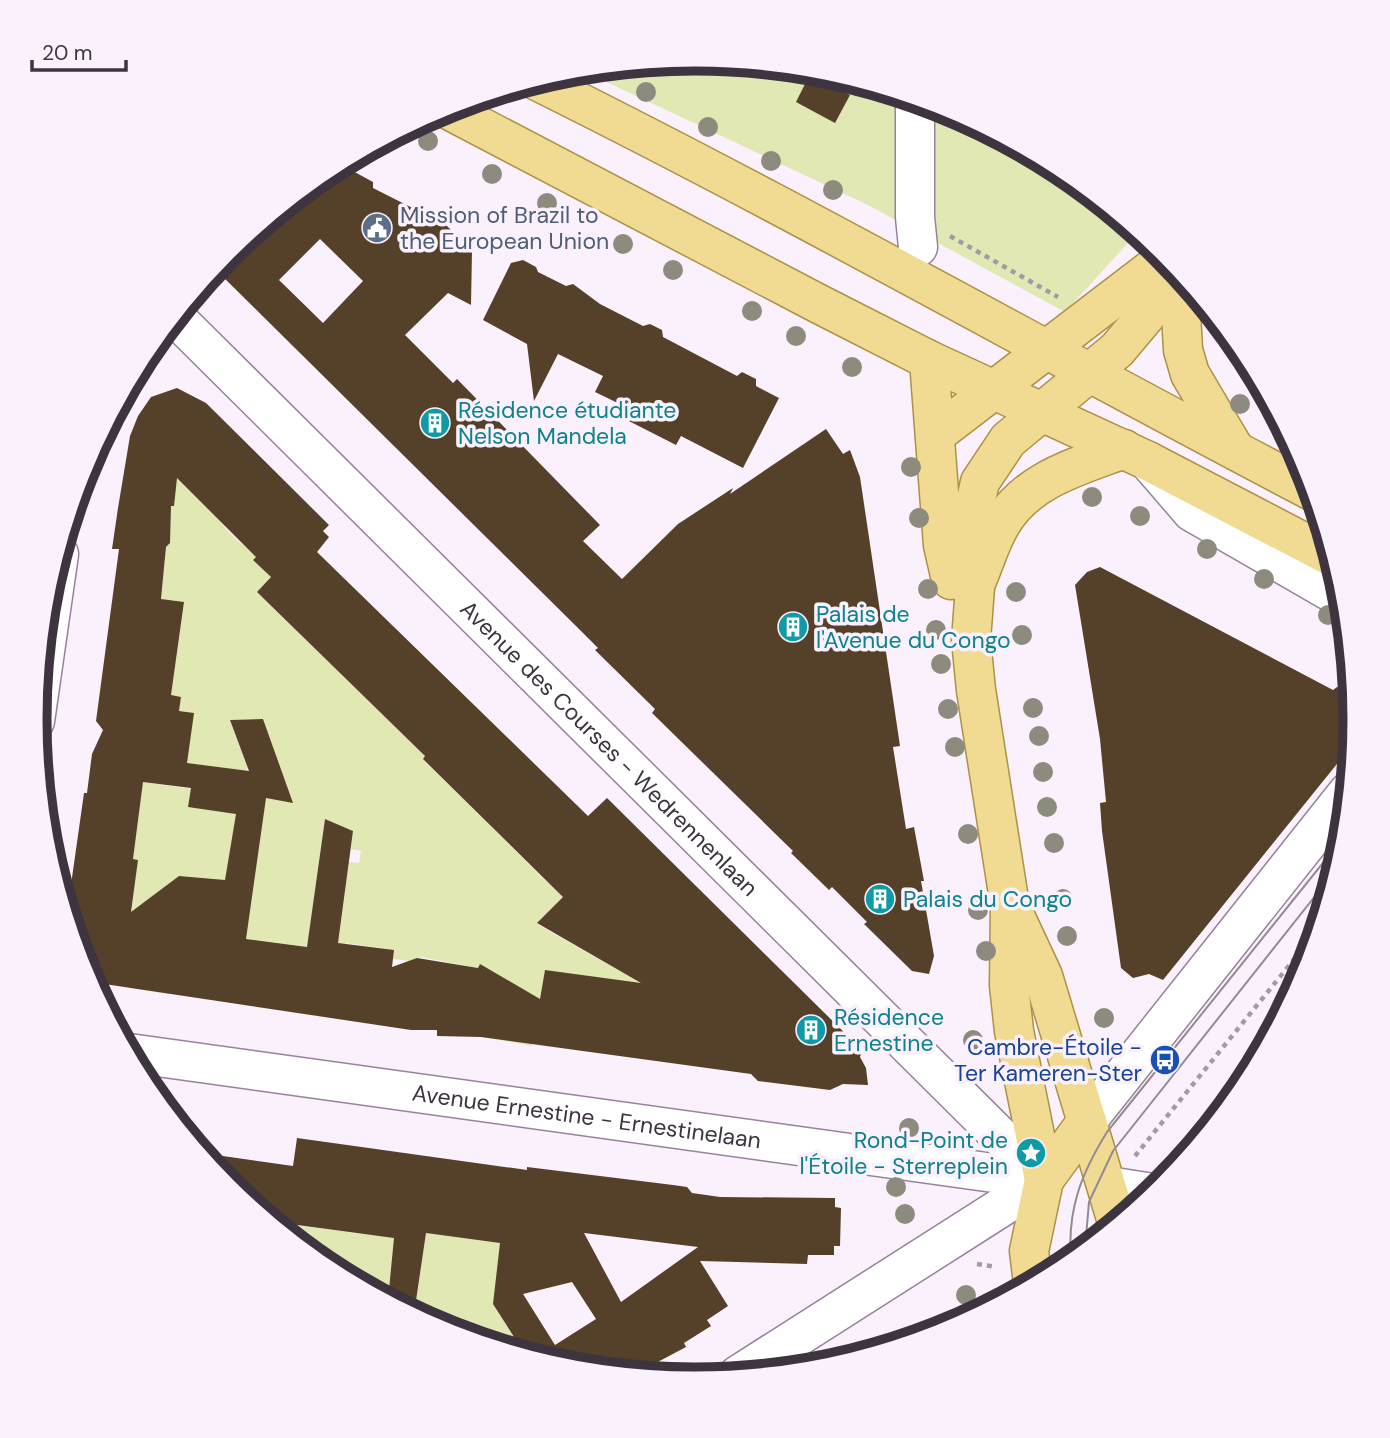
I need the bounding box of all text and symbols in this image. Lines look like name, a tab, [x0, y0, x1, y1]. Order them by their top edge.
scale bar	[32, 28, 126, 72]
text: 20 m	[42, 39, 93, 67]
place label: Mission of Brazil to the European Union	[400, 200, 609, 256]
public building icon: Mission of Brazil to the European Union	[360, 211, 394, 245]
place label: Résidence étudiante Nelson Mandela	[458, 395, 676, 451]
building icon: Résidence étudiante Nelson Mandela	[418, 406, 452, 440]
street label: Avenue des Courses - Wedrennenlaan	[454, 594, 765, 903]
place label: Palais de l'Avenue du Congo	[816, 599, 1011, 655]
building icon: Palais de l'Avenue du Congo	[776, 610, 810, 644]
building icon: Palais du Congo	[863, 882, 897, 916]
place label: Palais du Congo	[903, 884, 1072, 914]
place label: Résidence Ernestine	[834, 1002, 944, 1058]
building icon: Résidence Ernestine	[794, 1013, 828, 1047]
place label: Cambre-Étoile - Ter Kameren-Ster	[954, 1032, 1142, 1088]
bus stop icon: Cambre-Étoile - Ter Kameren-Ster	[1148, 1043, 1182, 1077]
street label: Avenue Ernestine - Ernestinelaan	[410, 1077, 763, 1156]
place label: Rond-Point de l'Étoile - Sterreplein	[799, 1125, 1008, 1181]
place icon: Rond-Point de l'Étoile - Sterreplein	[1014, 1136, 1048, 1170]

